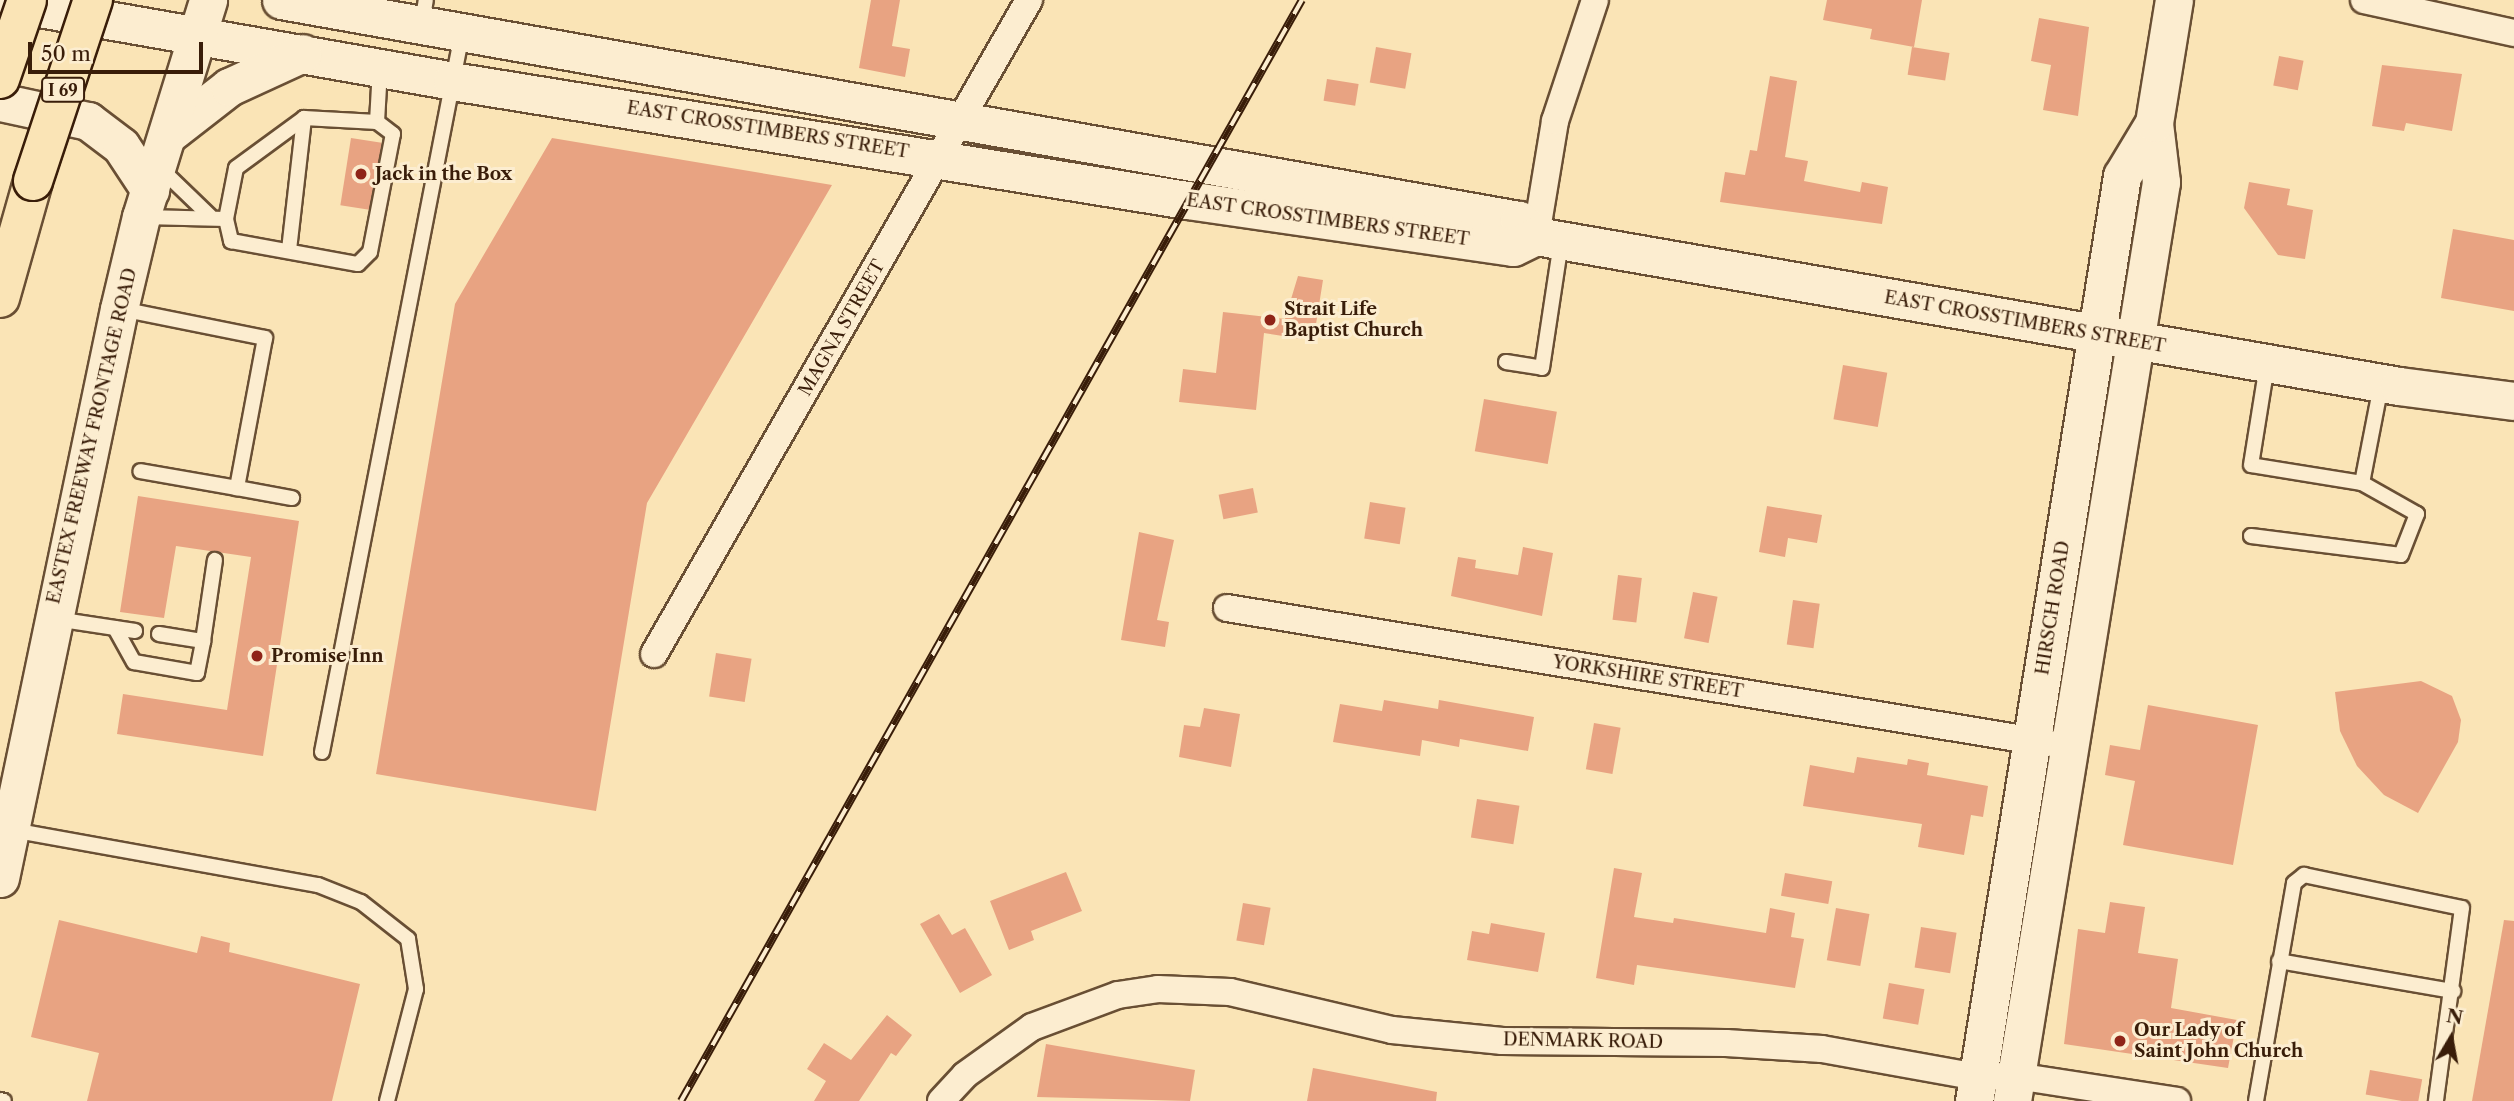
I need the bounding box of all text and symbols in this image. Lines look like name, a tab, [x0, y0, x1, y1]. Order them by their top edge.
scale bar	[32, 28, 206, 72]
text: 50 m	[41, 41, 91, 66]
road number: I 69	[40, 78, 86, 102]
street label: EAST CROSSTIMBERS STREET	[625, 97, 911, 163]
place label: Jack in the Box	[375, 163, 513, 185]
marker: Jack in the Box	[353, 166, 369, 182]
street label: EAST CROSSTIMBERS STREET	[1185, 189, 1471, 251]
street label: MAGNA STREET	[794, 256, 890, 400]
street label: EASTEX FREEWAY FRONTAGE ROAD	[43, 265, 141, 607]
street label: EAST CROSSTIMBERS STREET	[1882, 287, 2168, 357]
place label: Strait Life Baptist Church	[1284, 299, 1423, 342]
marker: Strait Life Baptist Church	[1262, 312, 1278, 328]
street label: HIRSCH ROAD	[2032, 539, 2074, 677]
place label: Promise Inn	[271, 645, 384, 667]
marker: Promise Inn	[249, 648, 265, 664]
street label: YORKSHIRE STREET	[1551, 651, 1745, 703]
north arrow	[2416, 1003, 2486, 1073]
text: N	[2445, 1004, 2465, 1030]
place label: Our Lady of Saint John Church	[2134, 1020, 2303, 1062]
street label: DENMARK ROAD	[1503, 1029, 1663, 1053]
marker: Our Lady of Saint John Church	[2112, 1033, 2128, 1049]

